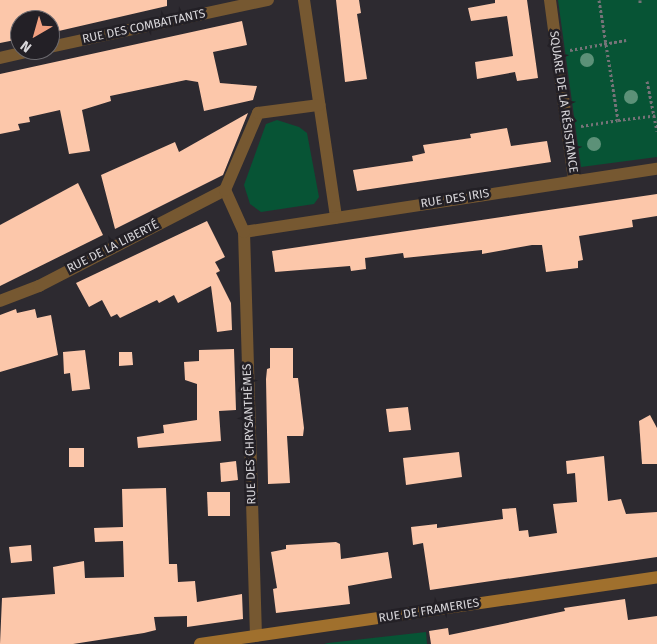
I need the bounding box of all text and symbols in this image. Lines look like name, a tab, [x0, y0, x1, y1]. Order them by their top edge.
street label: RUE DES COMBATTANTS	[81, 7, 207, 47]
north arrow	[10, 10, 60, 60]
street label: SQUARE DE LA RÉSISTANCE	[546, 30, 580, 174]
text: N	[17, 37, 35, 56]
street label: RUE DES IRIS	[420, 186, 490, 212]
street label: RUE DE LA LIBERTÉ	[65, 218, 161, 276]
street label: RUE DES CHRYSANTHÈMES	[240, 363, 260, 505]
street label: RUE DE FRAMERIES	[378, 596, 480, 626]

